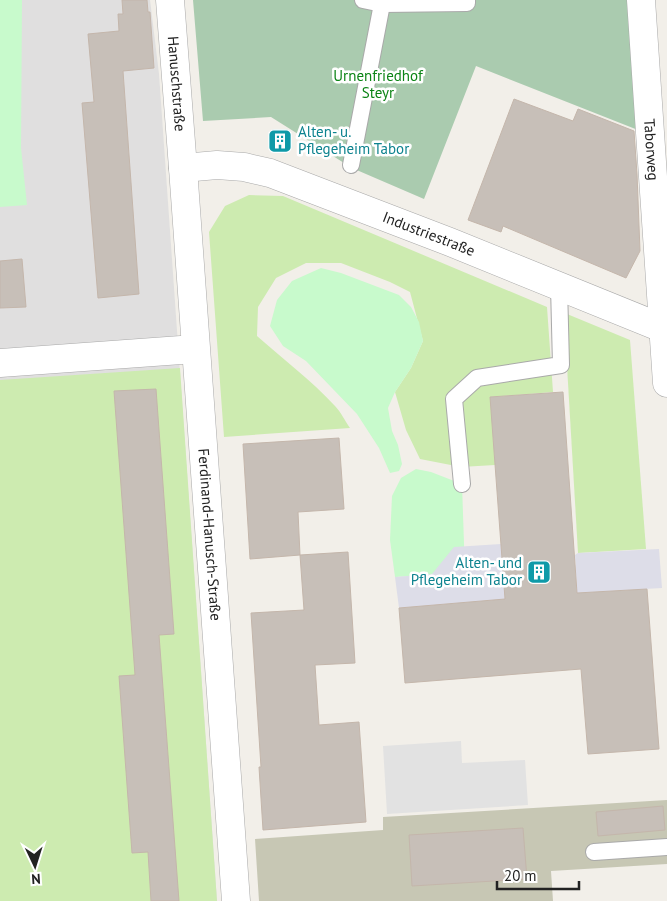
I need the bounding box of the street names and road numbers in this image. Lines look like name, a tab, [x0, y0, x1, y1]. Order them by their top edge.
street label: Hanuschstraße	[164, 35, 190, 132]
street label: Taborweg	[640, 118, 663, 181]
street label: Industriestraße	[380, 207, 478, 260]
street label: Ferdinand-Hanusch-Straße	[194, 448, 226, 621]

